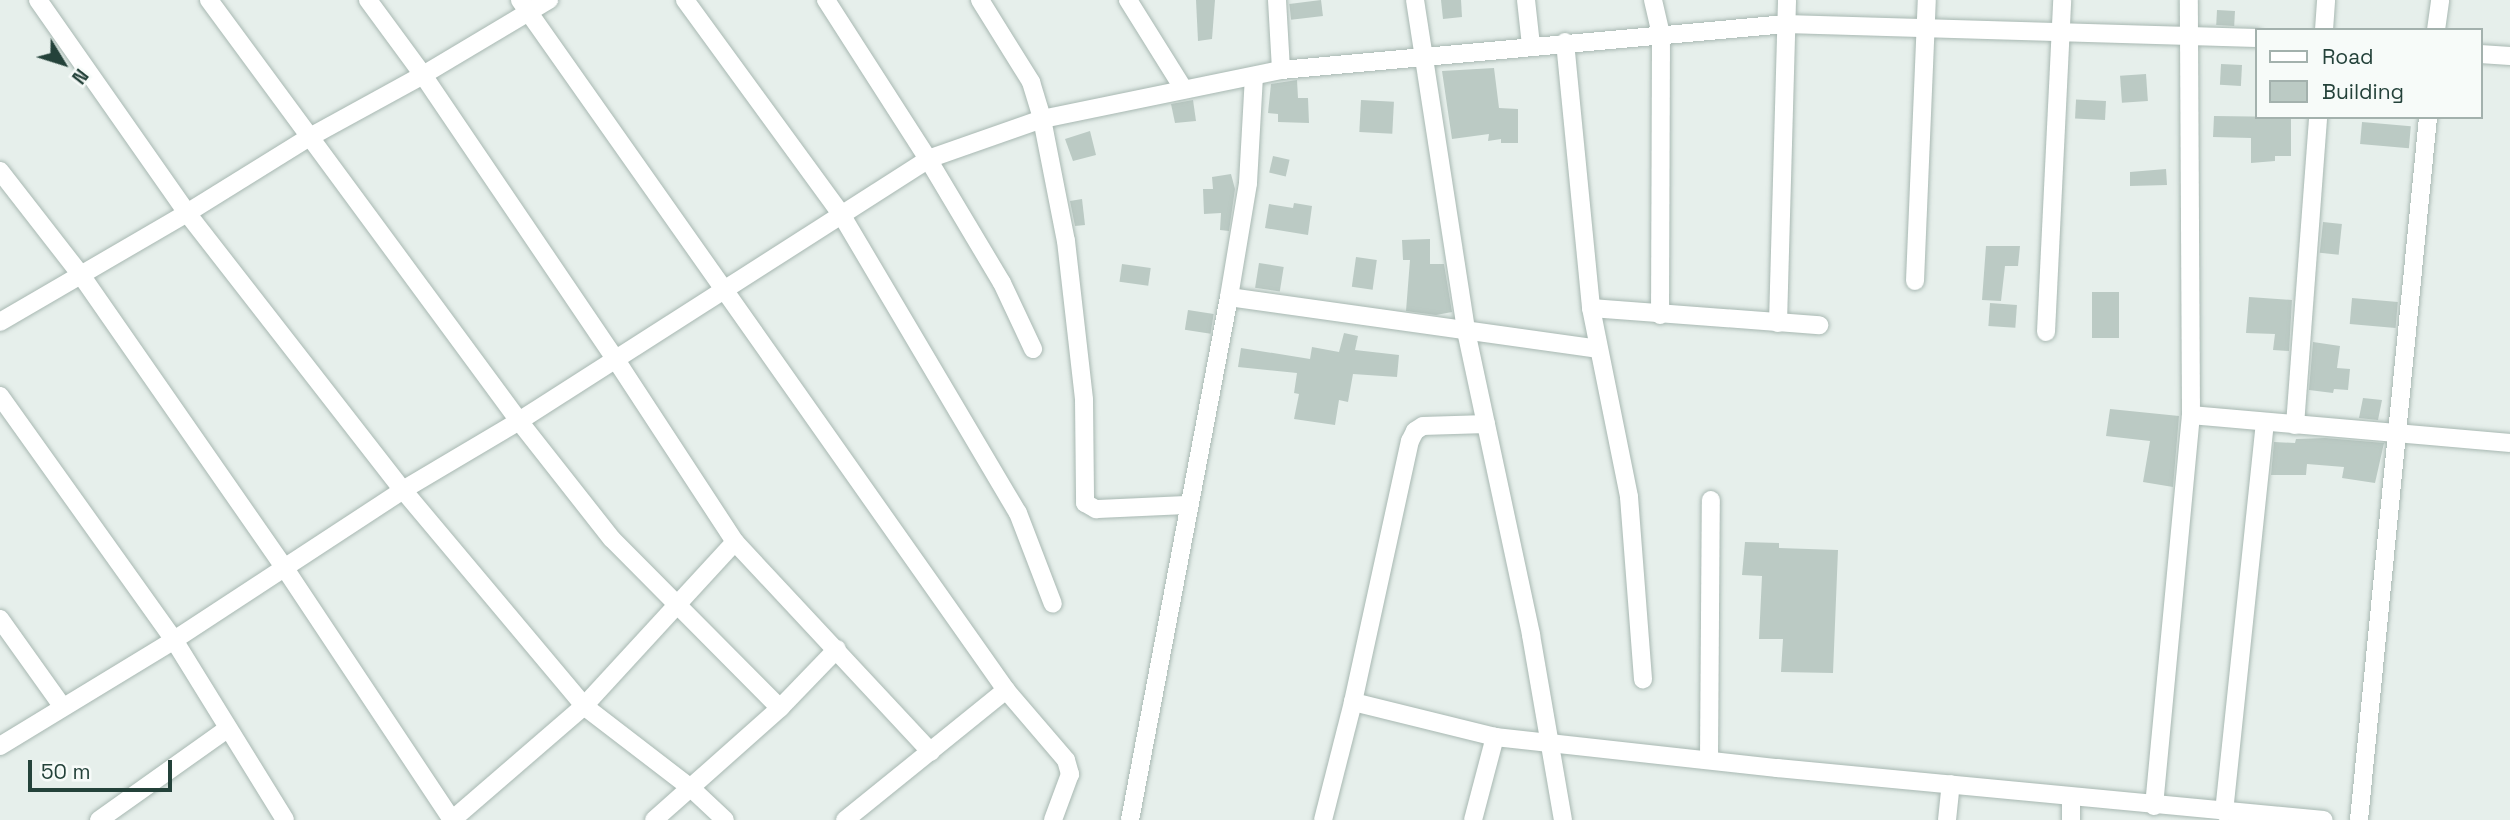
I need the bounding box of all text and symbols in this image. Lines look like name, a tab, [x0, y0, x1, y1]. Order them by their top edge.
north arrow	[28, 28, 98, 98]
legend	[2254, 28, 2482, 119]
text: Road	[2322, 43, 2374, 70]
text: N	[66, 64, 94, 89]
text: Building	[2322, 78, 2404, 105]
scale bar	[32, 746, 175, 790]
text: 50 m	[41, 758, 91, 785]

